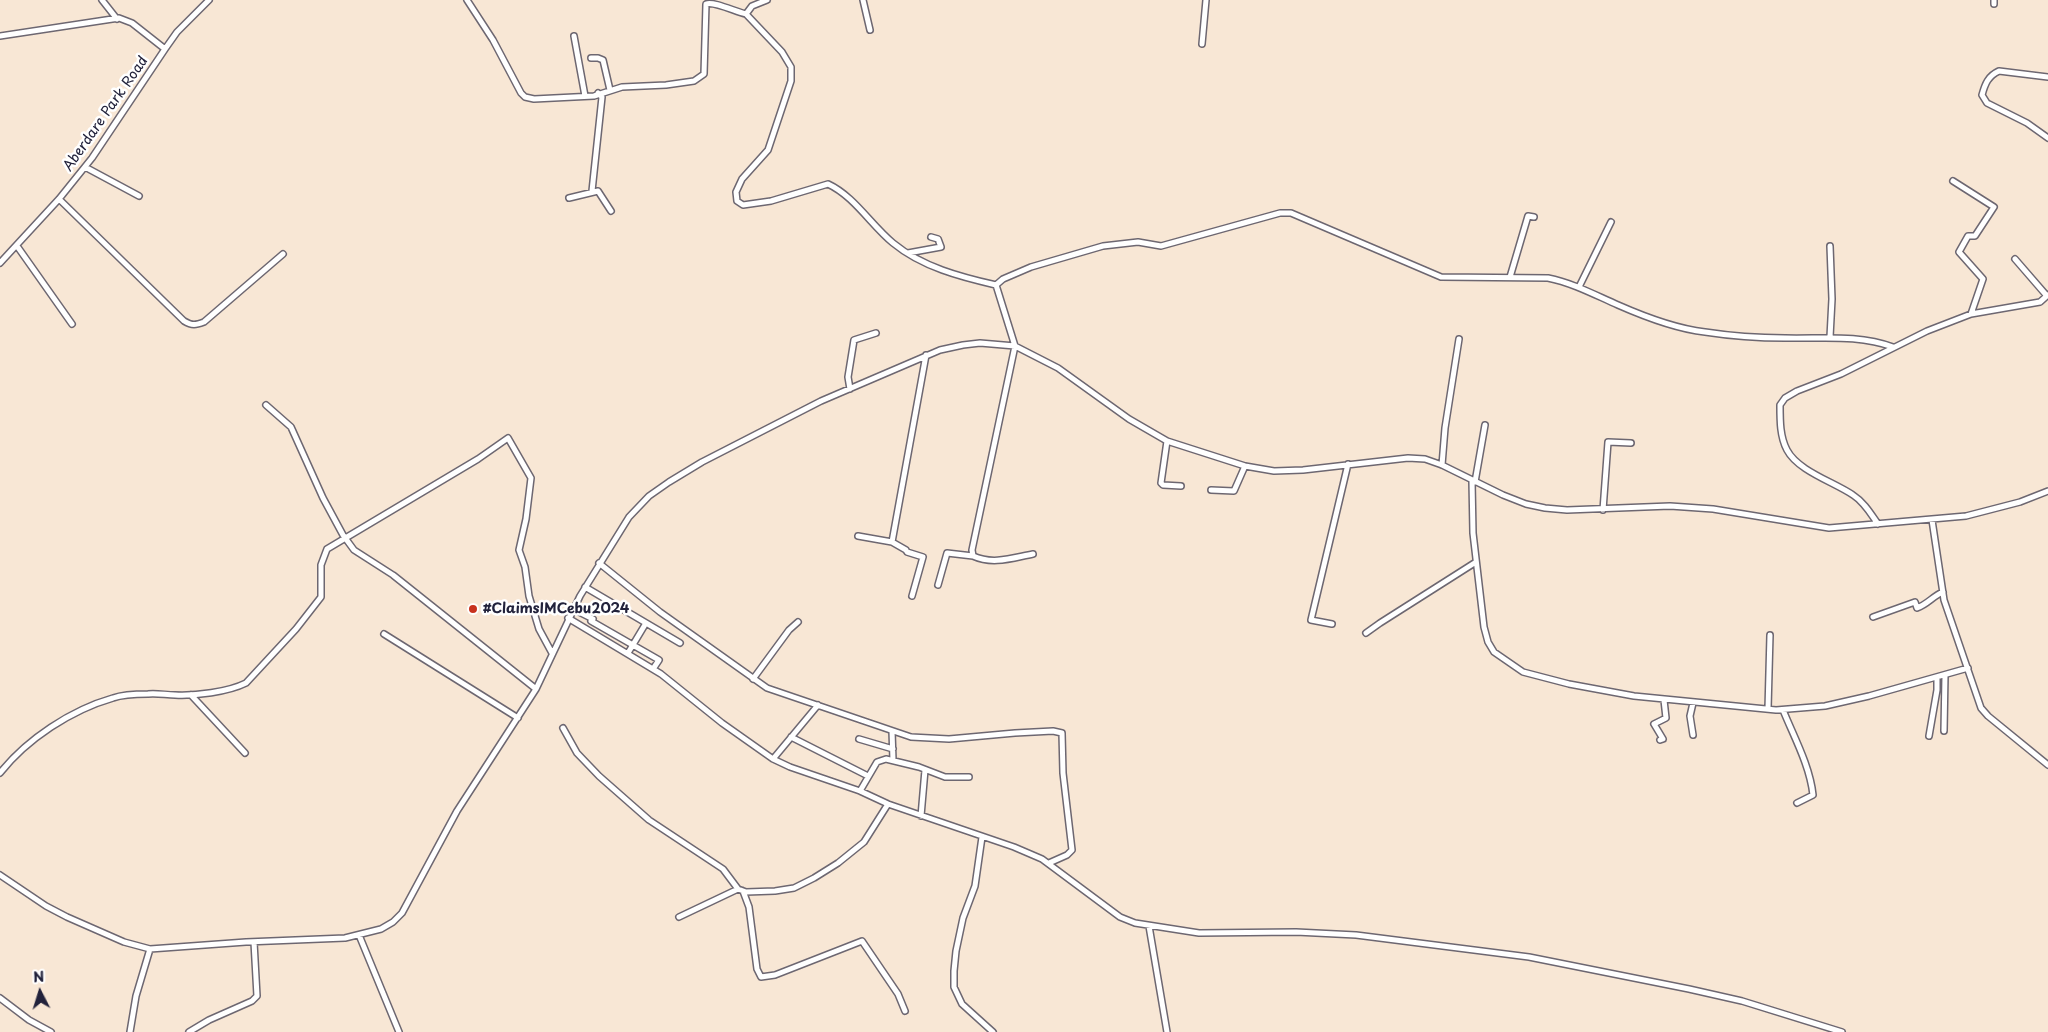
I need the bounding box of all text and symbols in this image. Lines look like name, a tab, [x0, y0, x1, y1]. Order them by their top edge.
street label: Aberdare Park Road	[60, 53, 152, 175]
place label: #ClaimsIMCebu2024	[483, 601, 629, 617]
marker: #ClaimsIMCebu2024	[467, 603, 479, 615]
text: N	[32, 966, 45, 988]
north arrow	[15, 967, 65, 1017]

